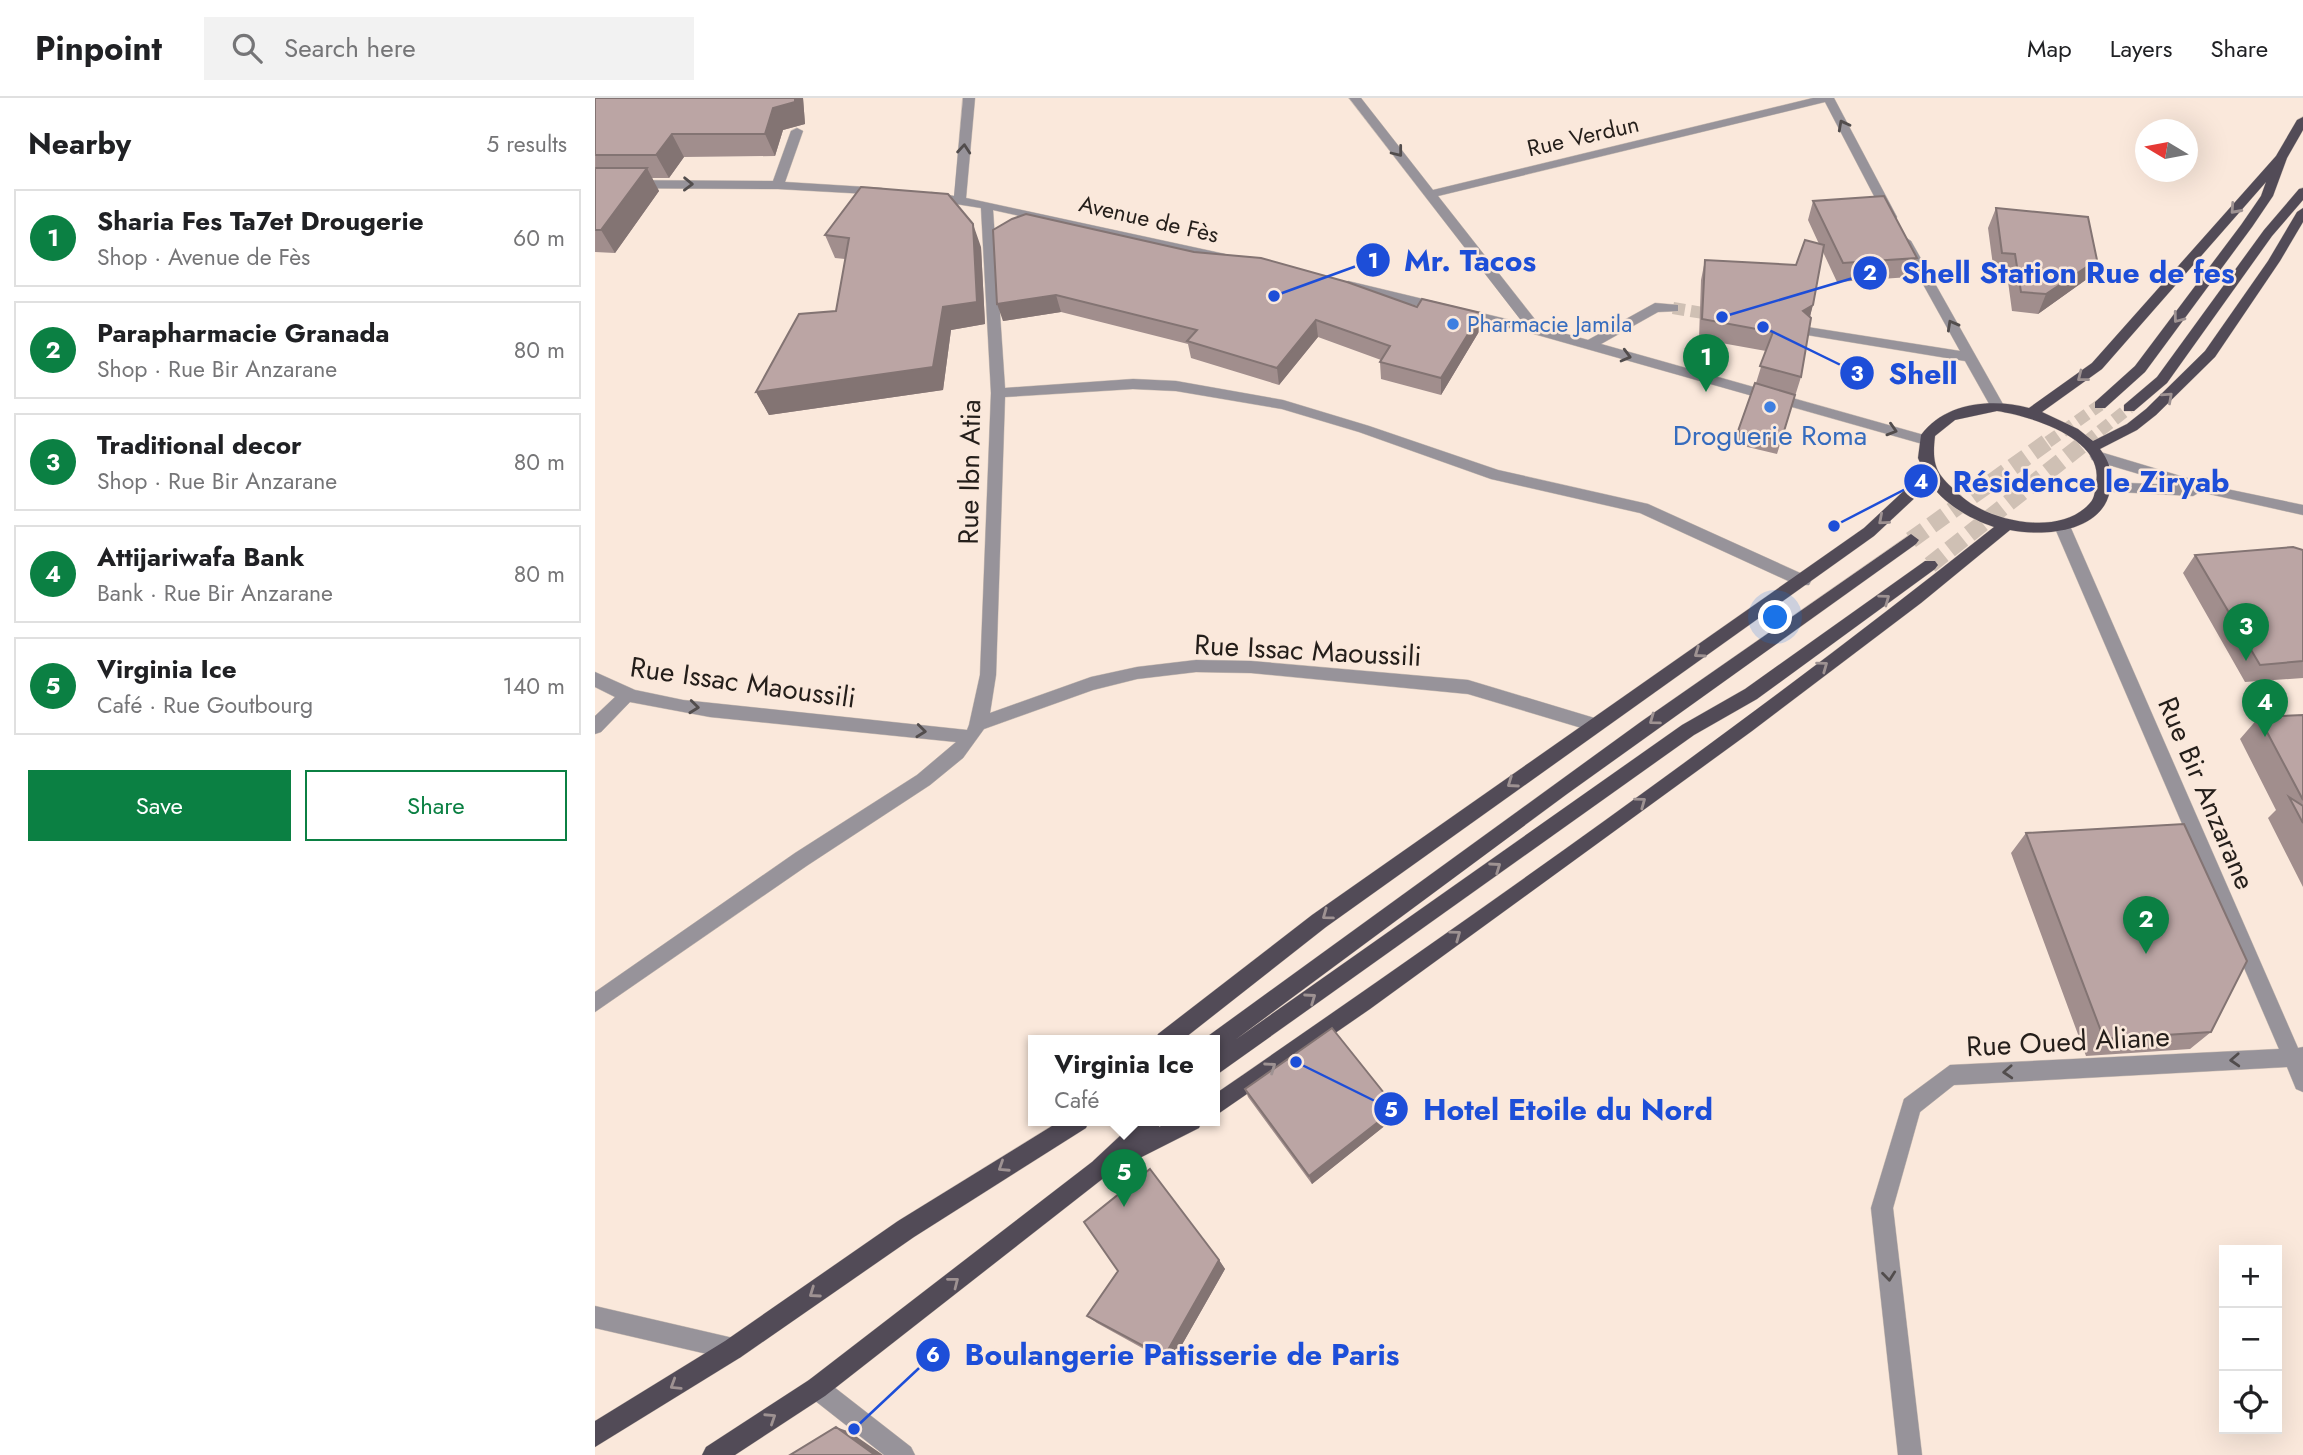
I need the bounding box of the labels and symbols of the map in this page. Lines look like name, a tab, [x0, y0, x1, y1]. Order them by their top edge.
street label: Rue Verdun	[1524, 107, 1642, 165]
north arrow	[2135, 119, 2198, 182]
one-way arrow	[1838, 120, 1851, 133]
one-way arrow	[956, 143, 971, 154]
one-way arrow	[1389, 144, 1402, 156]
one-way arrow	[682, 176, 693, 191]
street label: Avenue de Fès	[1076, 186, 1222, 252]
one-way arrow	[2231, 201, 2243, 214]
callout: Mr. Tacos	[1355, 235, 1550, 286]
text: Mr. Tacos	[1404, 239, 1536, 282]
text: 1	[1368, 246, 1378, 276]
callout: Shell Station Rue de fes	[1852, 247, 2248, 298]
text: Shell Station Rue de fes	[1901, 251, 2235, 294]
text: 2	[1863, 258, 1877, 288]
place label: Pharmacie Jamila	[1467, 307, 1632, 341]
one-way arrow	[2174, 310, 2187, 322]
marker: Pharmacie Jamila	[1445, 316, 1461, 332]
one-way arrow	[1947, 320, 1960, 332]
pin: 1	[1683, 334, 1729, 392]
one-way arrow	[1620, 347, 1632, 362]
callout: Shell	[1839, 348, 1972, 399]
text: Shell	[1888, 352, 1958, 395]
text: 3	[1850, 359, 1864, 389]
one-way arrow	[2078, 369, 2090, 382]
one-way arrow	[2160, 393, 2173, 405]
street label: Rue Ibn Atia	[948, 399, 991, 545]
marker: Droguerie Roma	[1762, 399, 1778, 415]
place label: Droguerie Roma	[1673, 415, 1867, 456]
one-way arrow	[1885, 422, 1898, 436]
callout: Résidence le Ziryab	[1904, 456, 2244, 507]
text: Résidence le Ziryab	[1952, 460, 2230, 503]
text: 4	[1914, 467, 1928, 497]
one-way arrow	[1878, 512, 1891, 524]
one-way arrow	[1877, 595, 1890, 607]
your location	[1758, 600, 1792, 634]
pin: 3	[2223, 603, 2269, 661]
street label: Rue Issac Maoussili	[1193, 624, 1423, 677]
one-way arrow	[1694, 645, 1707, 657]
street label: Rue Issac Maoussili	[627, 646, 858, 719]
one-way arrow	[1815, 662, 1828, 674]
pin: 4	[2242, 679, 2288, 737]
street label: Rue Bir Anzarane	[2147, 690, 2266, 896]
one-way arrow	[689, 699, 700, 714]
one-way arrow	[1650, 712, 1662, 724]
one-way arrow	[915, 724, 926, 739]
one-way arrow	[1507, 775, 1520, 787]
one-way arrow	[1633, 798, 1646, 810]
one-way arrow	[1488, 863, 1501, 875]
pin: 2	[2123, 896, 2169, 954]
one-way arrow	[1322, 907, 1335, 920]
one-way arrow	[1448, 931, 1461, 943]
one-way arrow	[1303, 994, 1316, 1006]
street label: Rue Oued Aliane	[1965, 1016, 2171, 1067]
one-way arrow	[2229, 1053, 2240, 1068]
one-way arrow	[1263, 1063, 1276, 1075]
one-way arrow	[2002, 1065, 2013, 1080]
callout: Hotel Etoile du Nord	[1373, 1084, 1727, 1135]
text: Hotel Etoile du Nord	[1423, 1088, 1713, 1131]
text: 5	[1384, 1095, 1398, 1125]
pin: 5	[1101, 1149, 1147, 1207]
one-way arrow	[998, 1159, 1011, 1172]
one-way arrow	[1882, 1270, 1897, 1282]
one-way arrow	[946, 1278, 958, 1291]
one-way arrow	[809, 1285, 822, 1297]
callout: Boulangerie Patisserie de Paris	[915, 1329, 1413, 1380]
text: Boulangerie Patisserie de Paris	[965, 1333, 1399, 1376]
text: 6	[926, 1340, 940, 1370]
one-way arrow	[669, 1377, 682, 1390]
one-way arrow	[764, 1413, 777, 1426]

